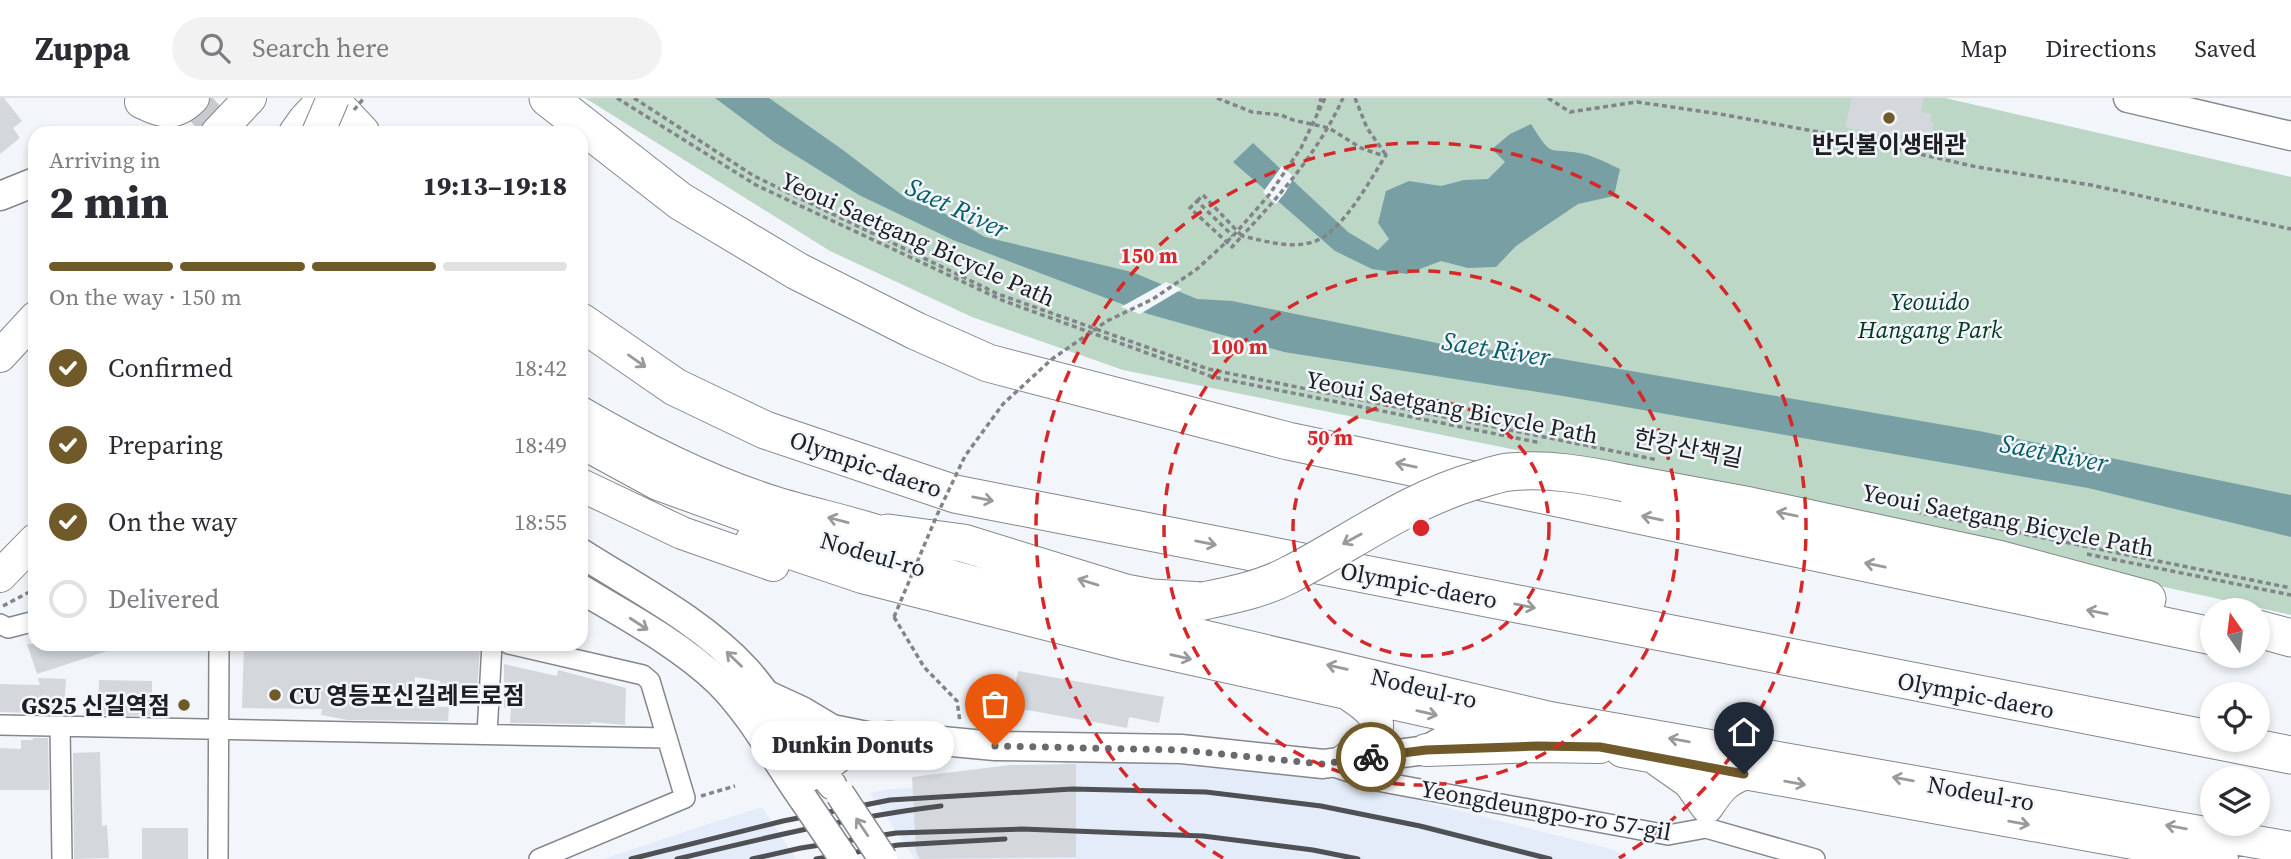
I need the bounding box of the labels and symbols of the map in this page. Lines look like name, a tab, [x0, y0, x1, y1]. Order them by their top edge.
marker: 반딧불이생태관	[1881, 110, 1897, 126]
place label: 반딧불이생태관	[1812, 128, 1966, 161]
street label: Yeoui Saetgang Bicycle Path	[776, 164, 1060, 314]
water label: Saet River	[900, 169, 1015, 248]
text: 150 m	[1120, 241, 1178, 270]
park label: Yeouido Hangang Park	[1857, 285, 2003, 346]
water label: Saet River	[1439, 323, 1553, 375]
text: 100 m	[1210, 332, 1268, 361]
one-way arrow	[627, 354, 646, 368]
street label: Yeoui Saetgang Bicycle Path	[1303, 362, 1601, 452]
street label: 한강산책길	[1631, 421, 1745, 475]
street label: Olympic-daero	[785, 423, 947, 505]
text: 50 m	[1307, 423, 1353, 452]
water label: Saet River	[1997, 425, 2112, 481]
one-way arrow	[1395, 458, 1418, 472]
street label: Yeoui Saetgang Bicycle Path	[1859, 475, 2157, 565]
one-way arrow	[971, 493, 994, 507]
one-way arrow	[1776, 507, 1799, 521]
one-way arrow	[1641, 510, 1664, 524]
one-way arrow	[828, 513, 850, 526]
centre of rings	[1409, 516, 1433, 540]
street label: Nodeul-ro	[816, 523, 930, 585]
one-way arrow	[1342, 533, 1363, 546]
one-way arrow	[1194, 537, 1217, 551]
street label: Olympic-daero	[1338, 554, 1500, 616]
one-way arrow	[1864, 557, 1887, 571]
one-way arrow	[1077, 575, 1099, 588]
north arrow	[2200, 598, 2270, 668]
one-way arrow	[1513, 600, 1536, 613]
one-way arrow	[2086, 605, 2109, 619]
one-way arrow	[629, 617, 649, 631]
one-way arrow	[726, 650, 743, 667]
one-way arrow	[1169, 651, 1192, 665]
one-way arrow	[1326, 660, 1349, 674]
street label: Nodeul-ro	[1368, 660, 1480, 716]
street label: Olympic-daero	[1895, 664, 2057, 726]
pin	[965, 674, 1025, 746]
place label: CU 영등포신길레트로점	[289, 679, 525, 712]
marker: CU 영등포신길레트로점	[267, 687, 283, 703]
place label: GS25 신길역점	[21, 689, 170, 722]
marker: GS25 신길역점	[176, 697, 192, 713]
pin	[1714, 702, 1774, 774]
one-way arrow	[1415, 706, 1438, 720]
callout: Dunkin Donuts	[750, 722, 953, 770]
courier	[1336, 722, 1406, 792]
one-way arrow	[1668, 733, 1691, 746]
street label: Nodeul-ro	[1925, 767, 2037, 819]
street label: Yeongdeungpo-ro 57-gil	[1418, 772, 1674, 848]
one-way arrow	[1892, 772, 1915, 785]
one-way arrow	[1783, 777, 1806, 790]
one-way arrow	[2007, 817, 2030, 830]
one-way arrow	[855, 818, 869, 837]
one-way arrow	[2165, 820, 2187, 834]

